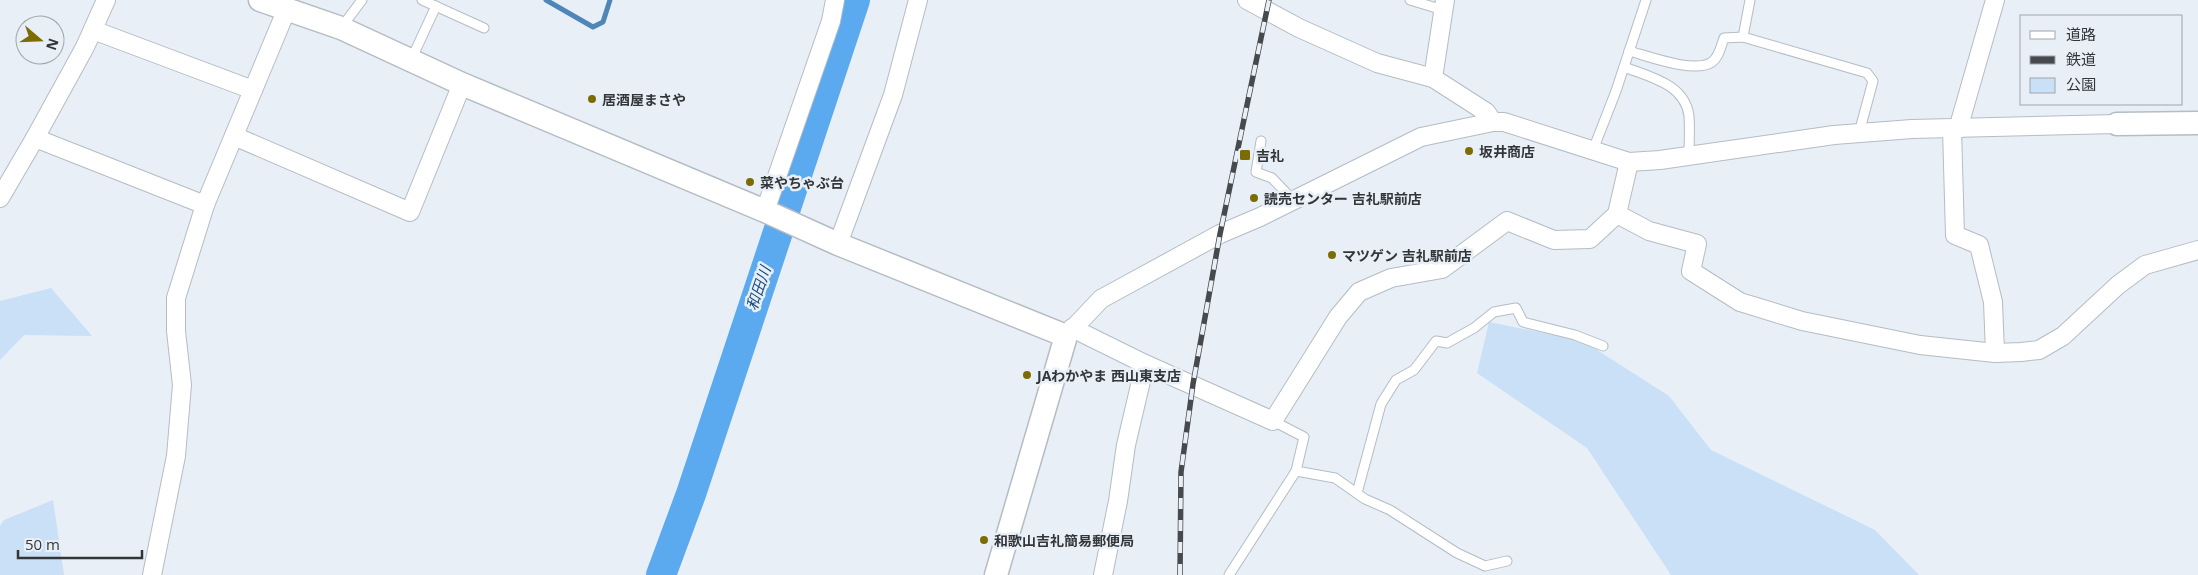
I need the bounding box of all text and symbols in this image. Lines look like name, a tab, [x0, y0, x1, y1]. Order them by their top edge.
north arrow	[15, 15, 65, 65]
legend	[2020, 15, 2183, 105]
text: 道路	[2066, 24, 2096, 44]
text: N	[42, 36, 64, 53]
text: 鉄道	[2066, 49, 2096, 69]
text: 公園	[2066, 74, 2096, 94]
place label: 居酒屋まさや	[602, 90, 686, 109]
marker: 居酒屋まさや	[586, 93, 598, 105]
place label: 坂井商店	[1479, 142, 1535, 161]
marker: 坂井商店	[1463, 145, 1475, 157]
place label: 吉礼	[1256, 146, 1284, 165]
marker: 吉礼	[1238, 148, 1252, 162]
place label: 菜やちゃぶ台	[760, 173, 844, 192]
marker: 菜やちゃぶ台	[744, 176, 756, 188]
place label: 読売センター 吉礼駅前店	[1264, 189, 1422, 208]
marker: 読売センター 吉礼駅前店	[1248, 192, 1260, 204]
place label: マツゲン 吉礼駅前店	[1342, 246, 1472, 265]
marker: マツゲン 吉礼駅前店	[1326, 249, 1338, 261]
water label: 和田川	[741, 262, 775, 313]
place label: JAわかやま 西山東支店	[1035, 366, 1181, 385]
marker: JAわかやま 西山東支店	[1021, 369, 1033, 381]
scale bar	[18, 528, 141, 560]
place label: 和歌山吉礼簡易郵便局	[994, 531, 1134, 550]
text: 50 m	[25, 534, 60, 554]
marker: 和歌山吉礼簡易郵便局	[978, 534, 990, 546]

